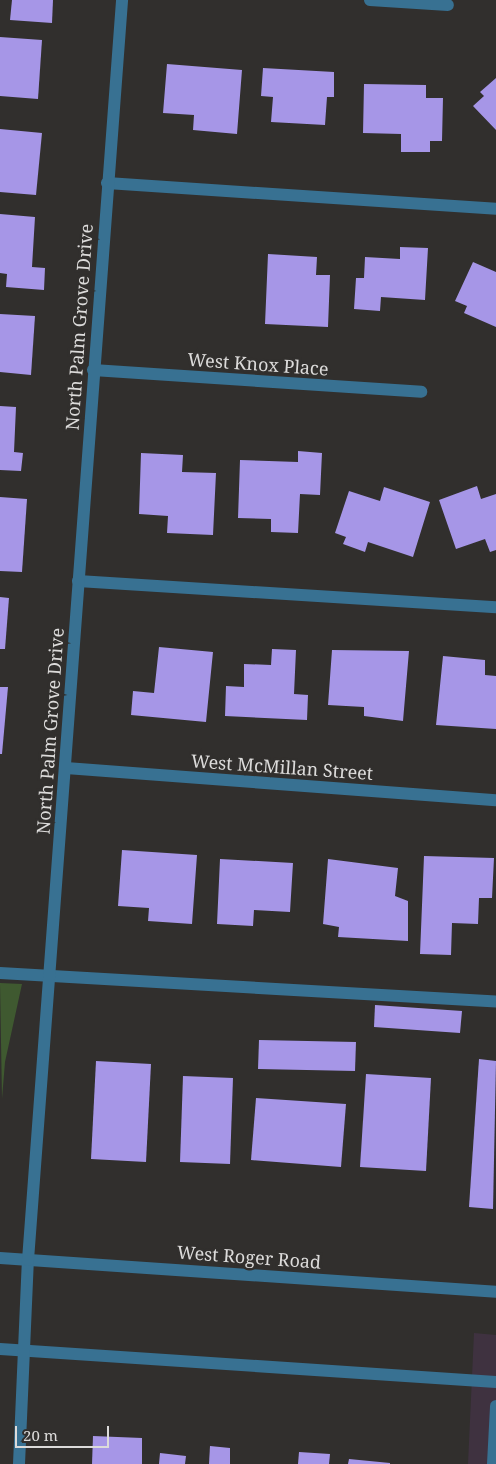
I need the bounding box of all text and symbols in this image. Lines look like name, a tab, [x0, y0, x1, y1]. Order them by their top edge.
street label: North Palm Grove Drive	[61, 223, 97, 431]
street label: West Knox Place	[187, 348, 329, 380]
street label: North Palm Grove Drive	[32, 627, 68, 835]
street label: West McMillan Street	[190, 750, 374, 784]
street label: West Roger Road	[176, 1241, 322, 1273]
scale bar	[18, 1416, 111, 1448]
text: 20 m	[23, 1425, 58, 1445]

